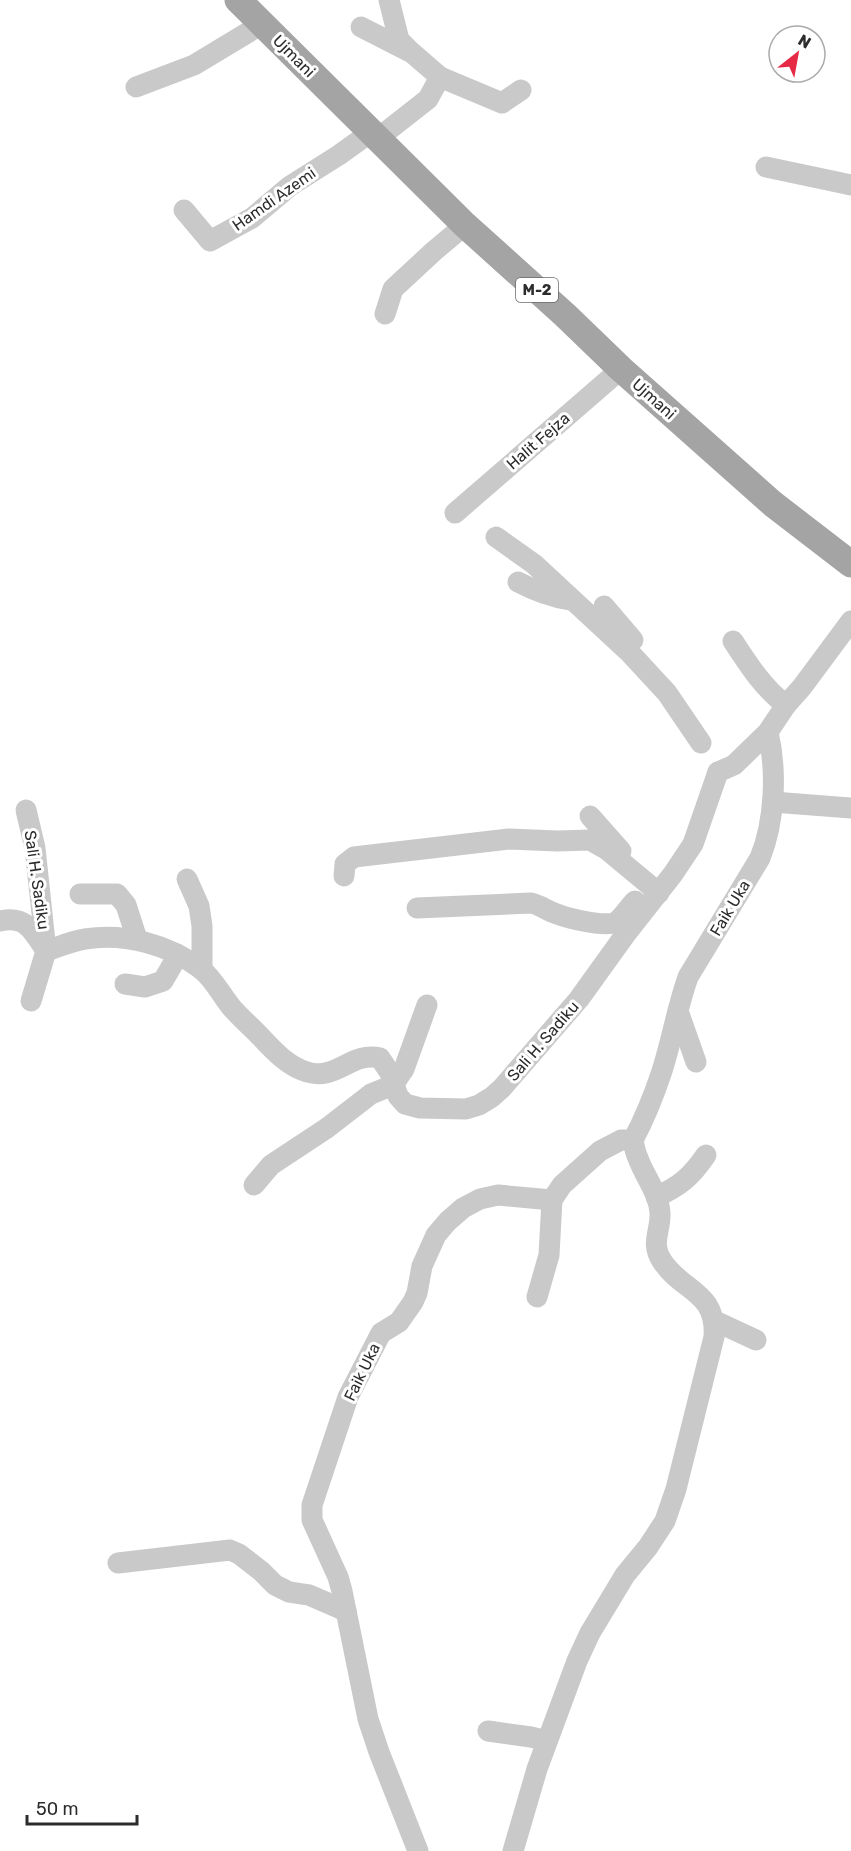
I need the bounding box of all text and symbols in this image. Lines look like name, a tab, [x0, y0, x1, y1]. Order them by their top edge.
north arrow	[767, 24, 827, 84]
text: N	[795, 30, 814, 53]
street label: Ujmani	[269, 31, 319, 81]
street label: Hamdi Azemi	[229, 163, 319, 235]
road number: M-2	[516, 278, 558, 302]
street label: Ujmani	[628, 375, 680, 423]
street label: Halit Fejza	[503, 408, 573, 474]
street label: Sali H. Sadiku	[21, 829, 53, 931]
street label: Faik Uka	[706, 877, 754, 939]
street label: Sali H. Sadiku	[503, 997, 583, 1085]
street label: Faik Uka	[340, 1340, 384, 1404]
scale bar	[27, 1788, 136, 1826]
text: 50 m	[36, 1798, 79, 1820]

